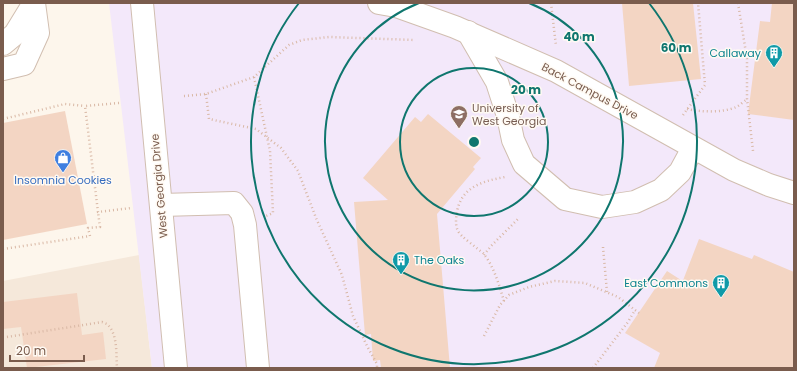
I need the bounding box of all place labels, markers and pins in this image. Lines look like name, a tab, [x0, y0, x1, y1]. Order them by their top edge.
building icon: Callaway	[764, 43, 784, 68]
place label: Callaway	[710, 45, 762, 61]
place label: University of West Georgia	[472, 100, 546, 129]
school or university icon: University of West Georgia	[449, 104, 469, 129]
centre of rings	[467, 135, 481, 149]
shop icon: Insomnia Cookies	[53, 148, 73, 173]
place label: Insomnia Cookies	[14, 172, 112, 188]
building icon: The Oaks	[391, 250, 411, 275]
place label: The Oaks	[414, 252, 464, 268]
building icon: East Commons	[711, 273, 731, 298]
place label: East Commons	[624, 275, 708, 291]

